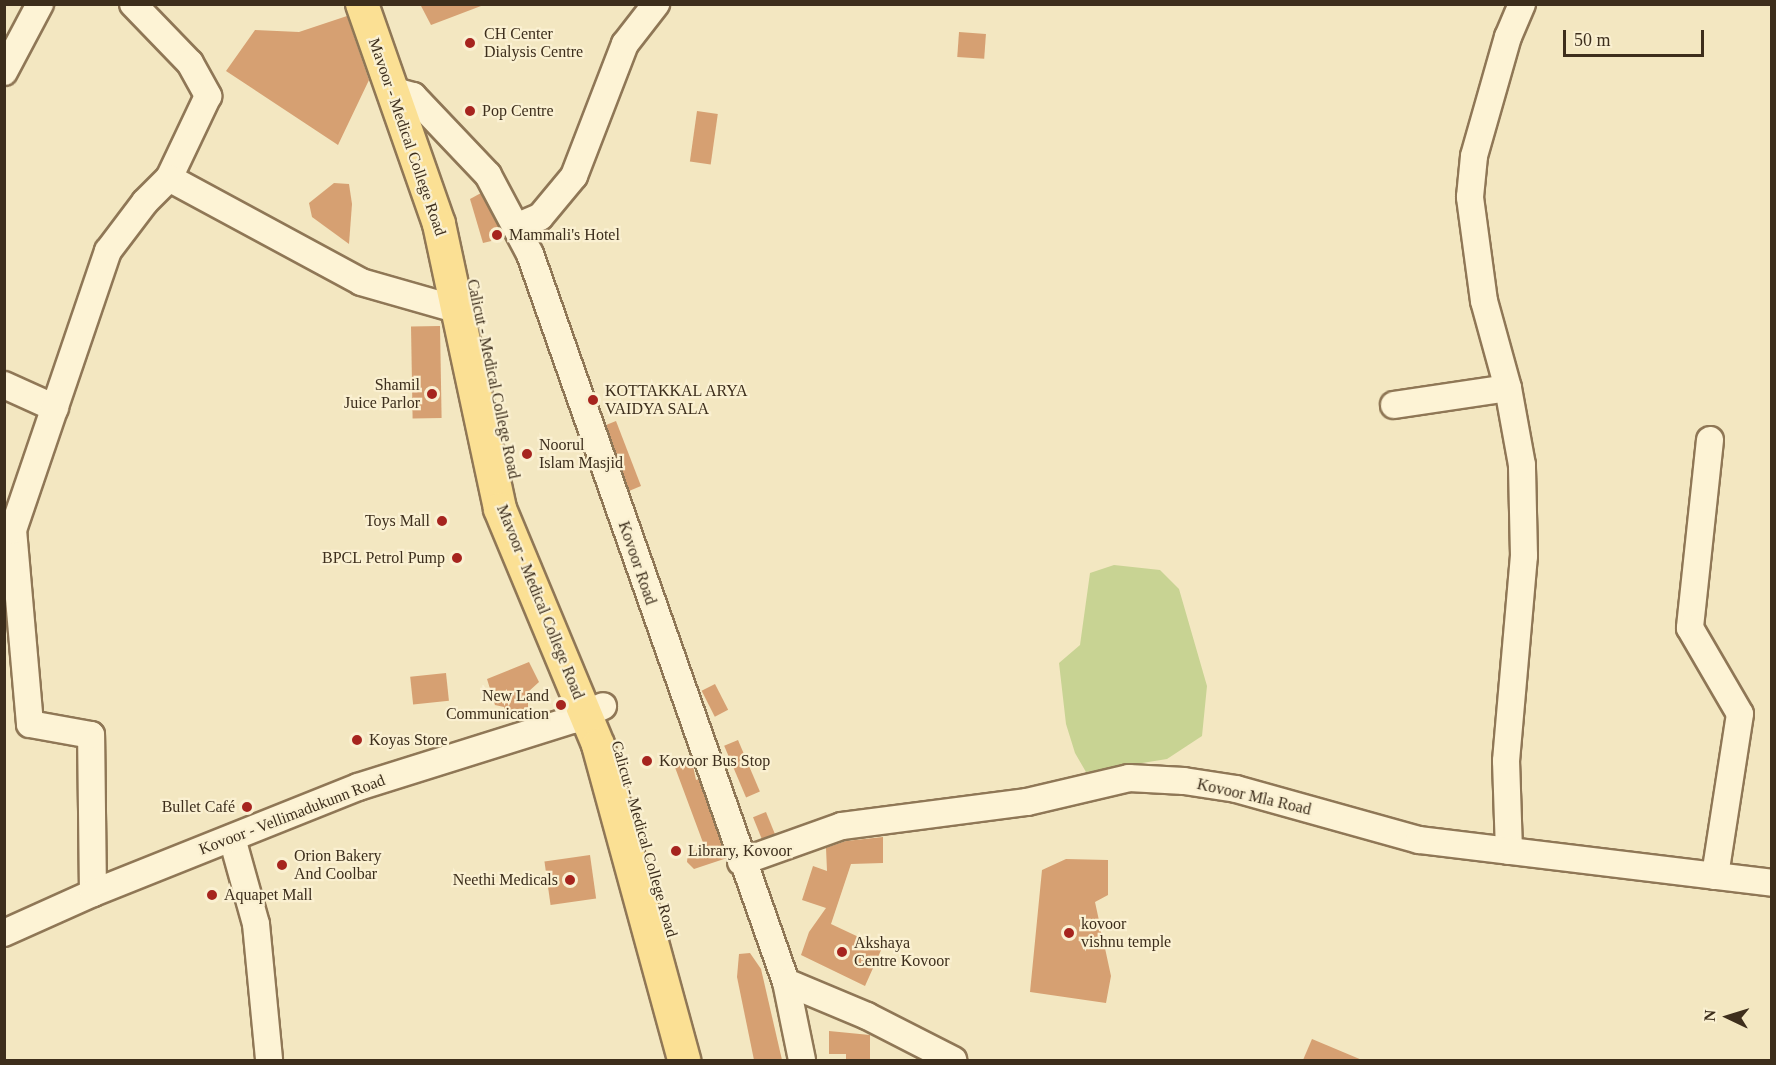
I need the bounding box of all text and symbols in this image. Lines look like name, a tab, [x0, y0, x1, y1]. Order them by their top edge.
scale bar	[1566, 18, 1707, 56]
place label: CH Center Dialysis Centre	[484, 24, 583, 62]
text: 50 m	[1574, 30, 1611, 50]
marker: CH Center Dialysis Centre	[461, 34, 479, 52]
street label: Mavoor - Medical College Road	[364, 36, 450, 238]
place label: Pop Centre	[482, 101, 554, 121]
marker: Pop Centre	[463, 104, 477, 118]
place label: Mammali's Hotel	[509, 225, 620, 245]
marker: Mammali's Hotel	[490, 228, 504, 242]
street label: Calicut - Medical College Road	[462, 277, 524, 481]
place label: Shamil Juice Parlor	[344, 375, 420, 413]
place label: KOTTAKKAL ARYA VAIDYA SALA	[605, 381, 749, 419]
marker: Shamil Juice Parlor	[425, 387, 439, 401]
marker: KOTTAKKAL ARYA VAIDYA SALA	[586, 393, 600, 407]
place label: Noorul Islam Masjid	[539, 435, 623, 473]
marker: Noorul Islam Masjid	[520, 447, 534, 461]
street label: Mavoor - Medical College Road	[492, 502, 588, 702]
place label: Toys Mall	[365, 511, 430, 531]
marker: Toys Mall	[435, 514, 449, 528]
street label: Kovoor Road	[614, 519, 660, 607]
place label: BPCL Petrol Pump	[321, 548, 445, 568]
marker: BPCL Petrol Pump	[450, 551, 464, 565]
place label: New Land Communication	[446, 686, 549, 724]
marker: New Land Communication	[554, 698, 568, 712]
place label: Koyas Store	[369, 730, 448, 750]
marker: Koyas Store	[350, 733, 364, 747]
street label: Calicut - Medical College Road	[607, 739, 681, 939]
place label: Kovoor Bus Stop	[659, 751, 770, 771]
marker: Kovoor Bus Stop	[640, 754, 654, 768]
street label: Kovoor - Vellimadukunn Road	[196, 771, 388, 859]
street label: Kovoor Mla Road	[1195, 775, 1313, 819]
place label: Bullet Café	[162, 797, 235, 817]
marker: Bullet Café	[240, 800, 254, 814]
place label: Library, Kovoor	[688, 841, 792, 861]
marker: Library, Kovoor	[669, 844, 683, 858]
place label: Orion Bakery And Coolbar	[294, 846, 382, 884]
marker: Orion Bakery And Coolbar	[275, 858, 289, 872]
place label: Neethi Medicals	[453, 870, 558, 890]
marker: Neethi Medicals	[563, 873, 577, 887]
place label: Aquapet Mall	[224, 885, 312, 905]
marker: Aquapet Mall	[205, 888, 219, 902]
place label: kovoor vishnu temple	[1081, 914, 1171, 952]
marker: kovoor vishnu temple	[1062, 926, 1076, 940]
place label: Akshaya Centre Kovoor	[854, 933, 950, 971]
marker: Akshaya Centre Kovoor	[835, 945, 849, 959]
north arrow	[1698, 987, 1758, 1047]
text: N	[1701, 1009, 1718, 1022]

